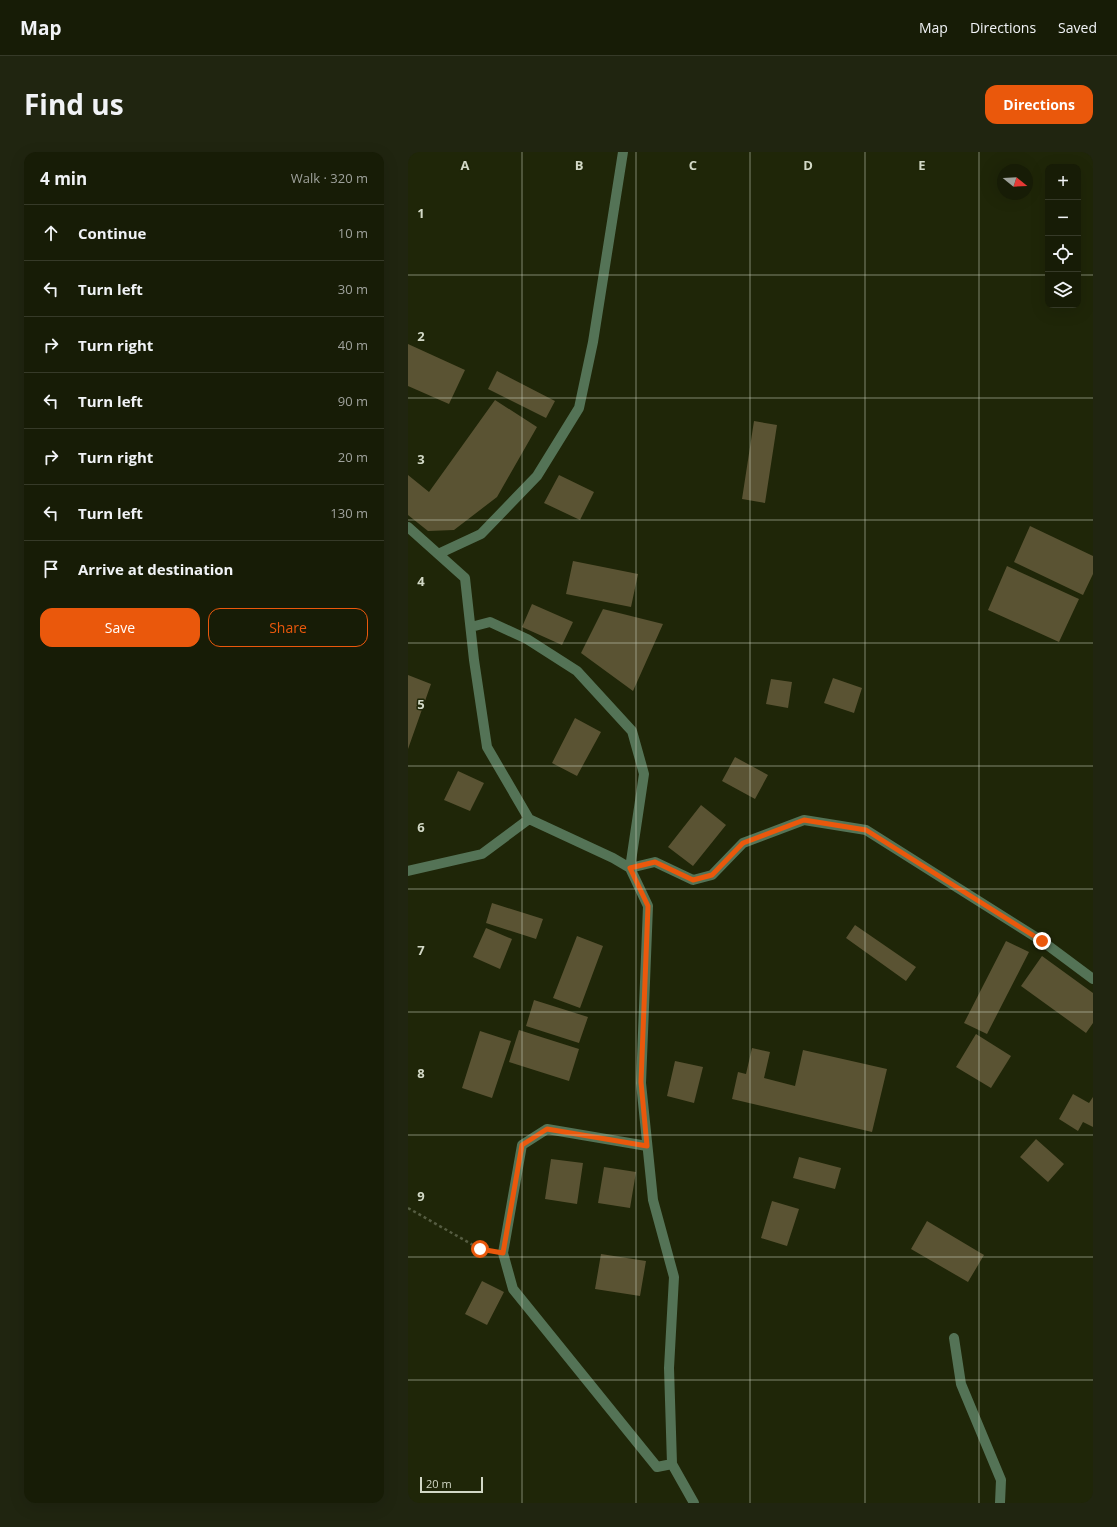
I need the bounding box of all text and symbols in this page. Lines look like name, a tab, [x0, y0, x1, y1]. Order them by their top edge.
text: Map	[20, 15, 61, 41]
text: Map	[919, 18, 948, 37]
text: Directions	[970, 18, 1036, 37]
text: Saved	[1058, 18, 1097, 37]
text: Find us	[24, 85, 124, 123]
button: Directions	[985, 85, 1093, 124]
text: A	[461, 156, 470, 174]
text: B	[575, 156, 584, 174]
text: C	[689, 156, 697, 174]
text: D	[803, 156, 813, 174]
text: E	[918, 156, 926, 174]
north arrow	[997, 164, 1033, 200]
map controls	[1045, 164, 1081, 308]
button: +	[1045, 164, 1081, 200]
text: 4 min	[40, 167, 87, 190]
text: Walk · 320 m	[291, 169, 368, 187]
button: −	[1045, 200, 1081, 236]
text: 1	[417, 204, 425, 222]
icon: ahead	[40, 222, 62, 244]
text: Continue	[78, 223, 146, 243]
text: 10 m	[338, 224, 368, 242]
button: locate	[1045, 236, 1081, 272]
button: layers	[1045, 272, 1081, 308]
icon: left	[40, 278, 62, 300]
text: Turn left	[78, 279, 143, 299]
text: 30 m	[338, 280, 368, 298]
text: 2	[417, 327, 425, 345]
icon: right	[40, 334, 62, 356]
text: Turn right	[78, 335, 153, 355]
text: 40 m	[338, 336, 368, 354]
icon: left	[40, 390, 62, 412]
text: Turn left	[78, 391, 143, 411]
text: 90 m	[338, 392, 368, 410]
icon: right	[40, 446, 62, 468]
text: Turn right	[78, 447, 153, 467]
text: 20 m	[338, 448, 368, 466]
text: 3	[417, 450, 425, 468]
icon: left	[40, 502, 62, 524]
text: Turn left	[78, 503, 143, 523]
text: 130 m	[330, 504, 368, 522]
icon: arrive	[40, 558, 62, 580]
text: Arrive at destination	[78, 559, 233, 579]
text: 4	[417, 572, 425, 590]
button: Save	[40, 608, 200, 647]
button: Share	[208, 608, 368, 647]
text: 5	[417, 695, 425, 713]
text: 6	[417, 818, 425, 836]
route end	[1033, 932, 1051, 950]
text: 7	[417, 941, 425, 959]
text: 8	[417, 1064, 425, 1082]
text: 9	[417, 1187, 425, 1205]
route start	[471, 1240, 489, 1258]
scale bar	[420, 1475, 483, 1494]
text: 20 m	[426, 1476, 452, 1491]

